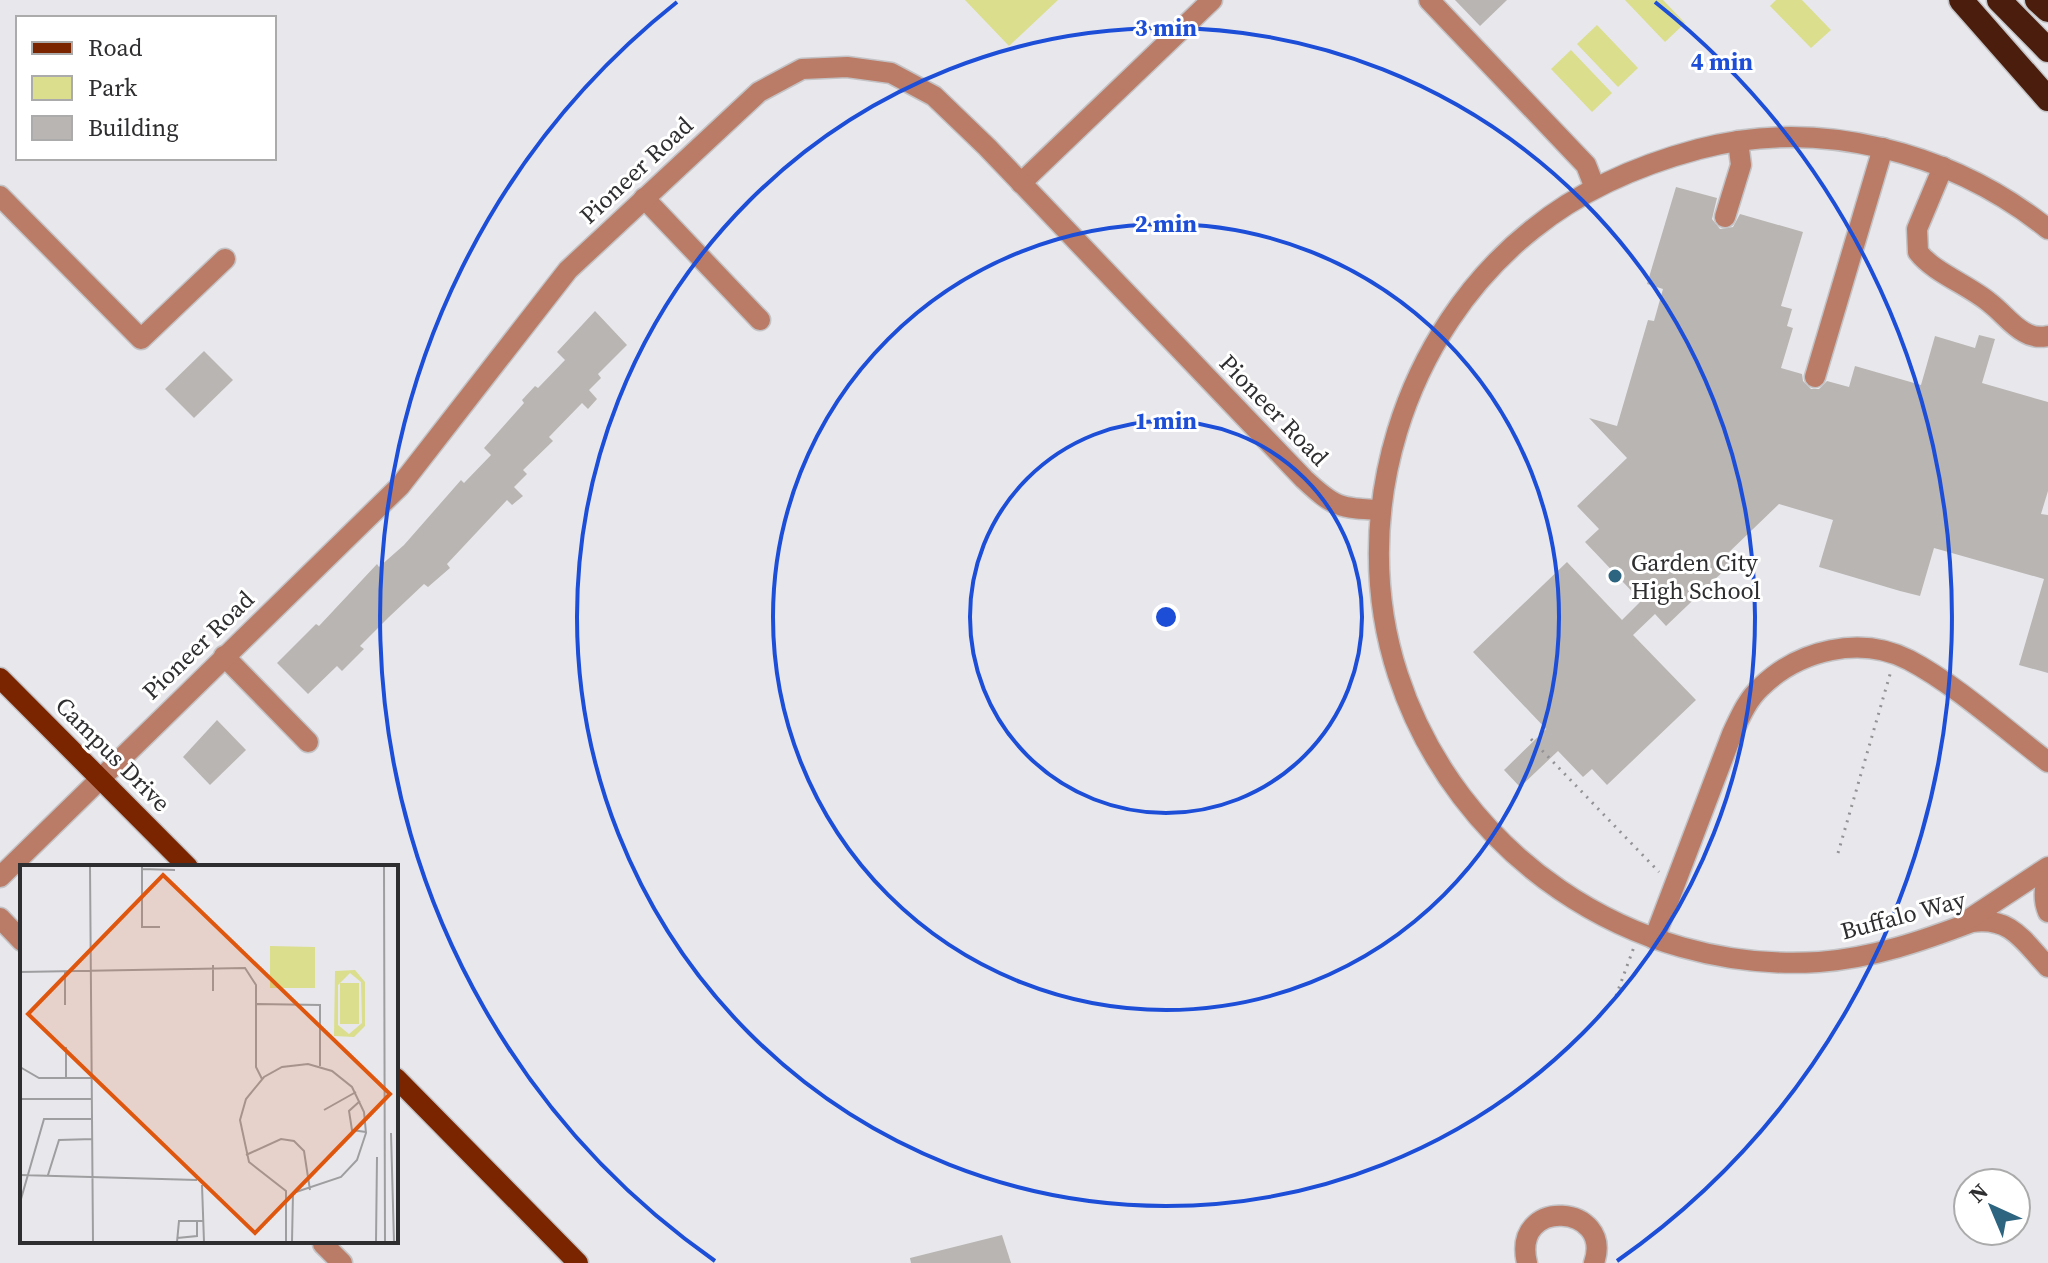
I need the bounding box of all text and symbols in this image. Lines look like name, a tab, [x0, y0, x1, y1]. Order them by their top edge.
text: 3 min	[1135, 11, 1197, 44]
legend	[16, 16, 276, 160]
text: Road	[88, 31, 143, 64]
text: 4 min	[1691, 45, 1753, 78]
text: Park	[88, 71, 138, 104]
street label: Pioneer Road	[572, 109, 700, 231]
text: Building	[88, 111, 179, 144]
text: 2 min	[1135, 207, 1197, 240]
street label: Pioneer Road	[1212, 347, 1336, 473]
text: 1 min	[1135, 404, 1197, 437]
place label: Garden City High School	[1631, 546, 1761, 607]
marker: Garden City High School	[1606, 567, 1624, 585]
street label: Pioneer Road	[135, 583, 261, 707]
centre of rings	[1152, 603, 1180, 631]
street label: Campus Drive	[48, 689, 178, 819]
inset map	[20, 865, 398, 1243]
street label: Buffalo Way	[1837, 882, 1970, 947]
north arrow	[1952, 1167, 2032, 1247]
text: N	[1962, 1176, 1994, 1209]

